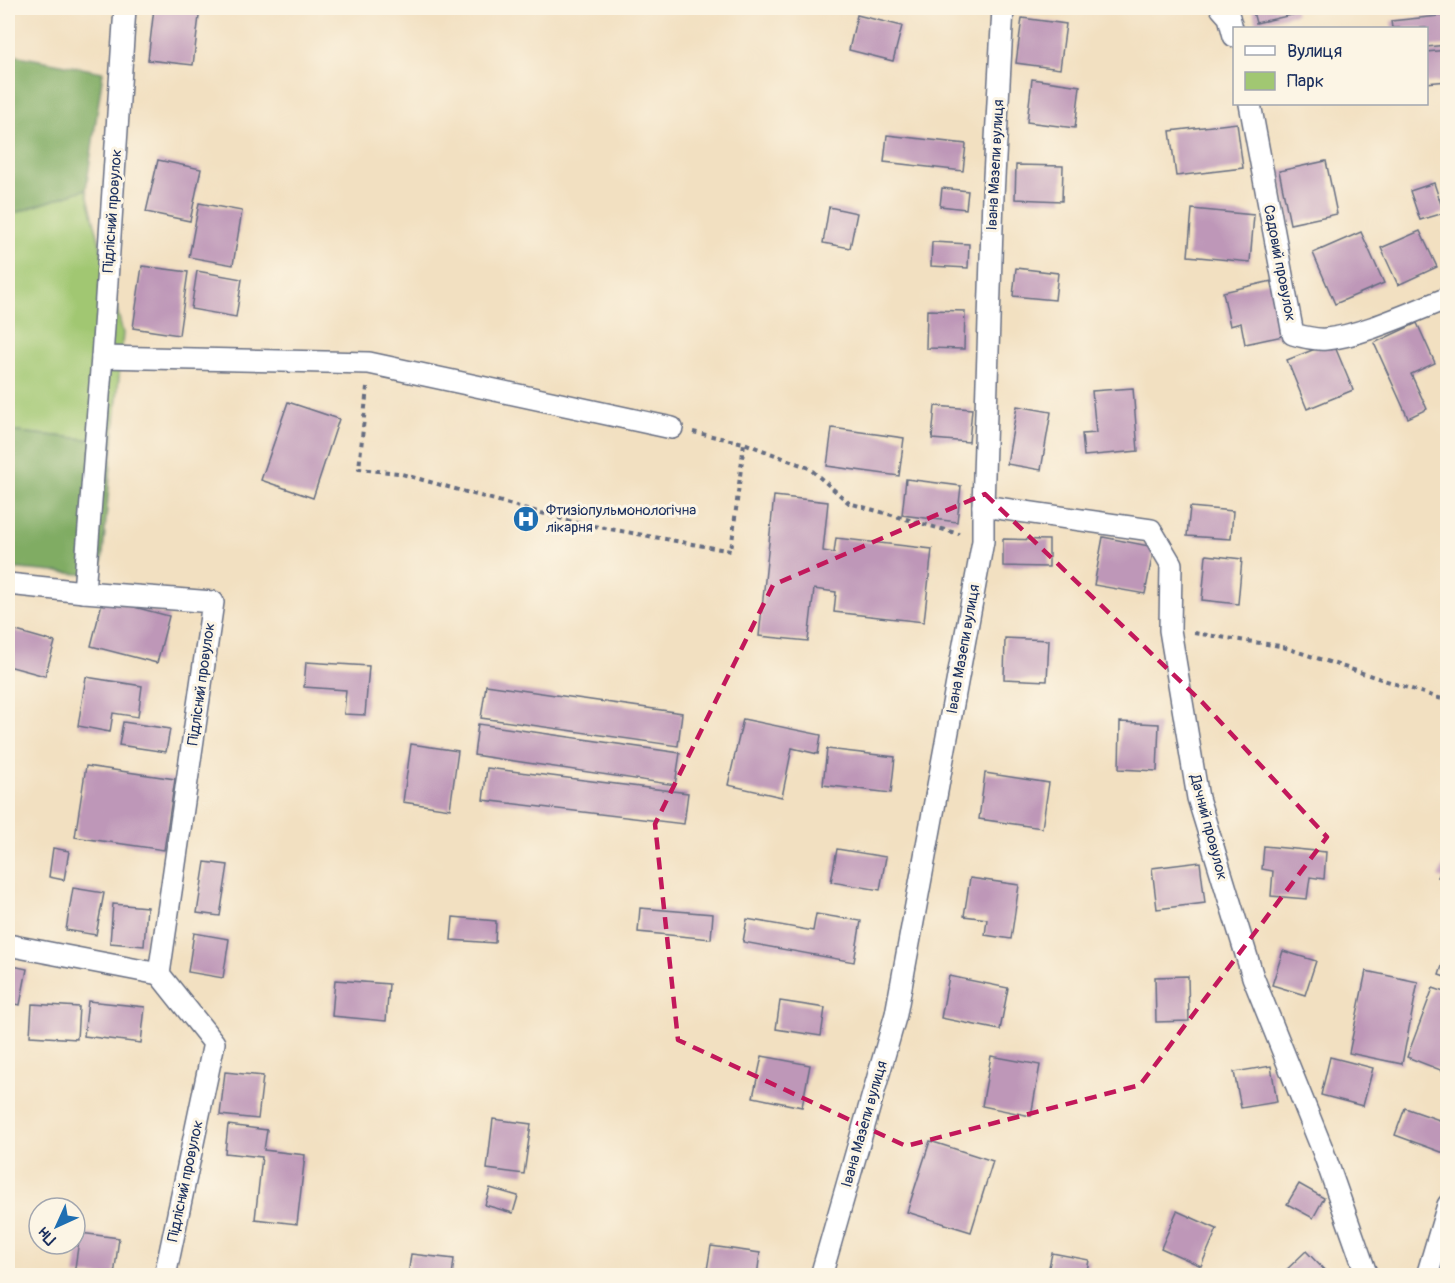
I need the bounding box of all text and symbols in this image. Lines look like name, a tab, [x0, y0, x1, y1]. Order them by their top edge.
legend	[1233, 27, 1428, 105]
text: Вулиця	[1287, 40, 1342, 63]
text: Парк	[1287, 70, 1324, 93]
street label: Івана Мазепи вулиця	[983, 99, 1008, 231]
street label: Підлісний провулок	[99, 148, 126, 273]
street label: Садовий провулок	[1259, 203, 1300, 323]
place label: Фтизіопульмонологічна лікарня	[546, 501, 696, 537]
hospital icon: Фтизіопульмонологічна лікарня	[511, 504, 541, 534]
street label: Івана Мазепи вулиця	[943, 583, 984, 715]
street label: Підлісний провулок	[183, 621, 220, 747]
street label: Дачний провулок	[1185, 771, 1232, 882]
street label: Івана Мазепи вулиця	[837, 1059, 892, 1190]
street label: Підлісний провулок	[163, 1118, 208, 1244]
north arrow	[27, 1196, 87, 1256]
text: Пн	[34, 1223, 60, 1249]

